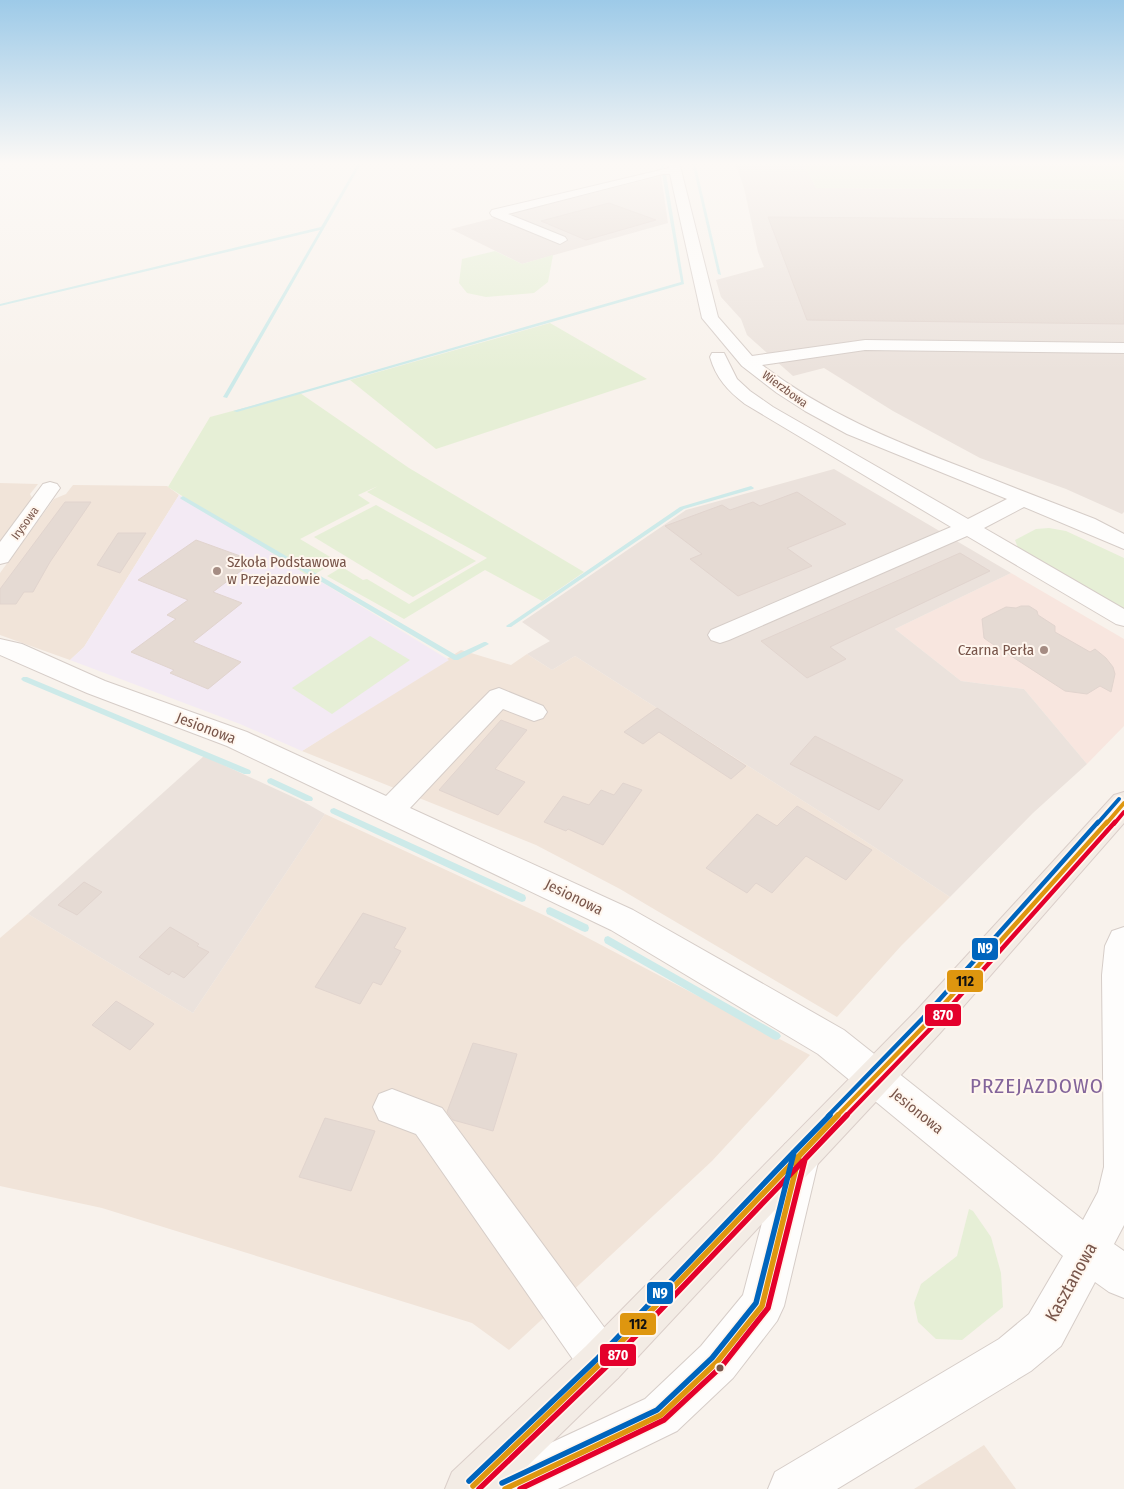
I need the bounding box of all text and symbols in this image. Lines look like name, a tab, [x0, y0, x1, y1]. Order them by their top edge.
street label: Wierzbowa	[759, 368, 811, 410]
street label: Irysowa	[8, 504, 42, 542]
place label: Szkoła Podstawowa w Przejazdowie	[227, 553, 347, 588]
marker: Szkoła Podstawowa w Przejazdowie	[211, 565, 223, 577]
place label: Czarna Perła	[958, 641, 1034, 659]
marker: Czarna Perła	[1038, 644, 1050, 656]
street label: Jesionowa	[174, 708, 238, 748]
street label: Jesionowa	[542, 875, 606, 919]
line badge: N9	[971, 937, 999, 961]
text: N9	[977, 940, 993, 957]
line badge: 112	[946, 969, 984, 993]
text: 112	[956, 973, 975, 990]
line badge: 870	[924, 1003, 962, 1027]
text: 870	[933, 1007, 954, 1024]
district label: PRZEJAZDOWO	[970, 1073, 1104, 1099]
street label: Jesionowa	[887, 1084, 947, 1138]
street label: Kasztanowa	[1040, 1239, 1102, 1325]
line badge: N9	[646, 1281, 674, 1305]
text: N9	[652, 1285, 668, 1302]
line badge: 112	[619, 1312, 657, 1336]
text: 112	[629, 1316, 648, 1333]
line badge: 870	[599, 1343, 637, 1367]
text: 870	[608, 1347, 629, 1364]
unlabelled marker	[715, 1363, 725, 1373]

